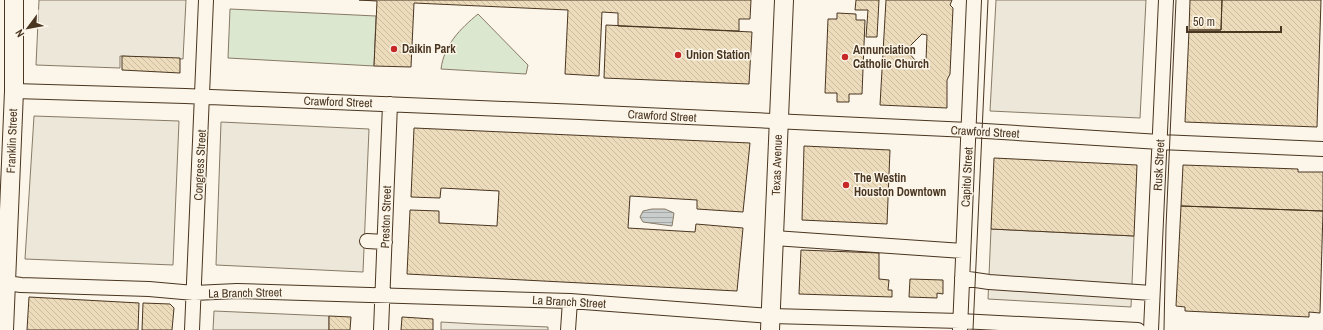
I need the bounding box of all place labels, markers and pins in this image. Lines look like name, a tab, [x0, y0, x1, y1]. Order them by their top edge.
place label: Daikin Park	[402, 41, 456, 57]
place label: Annunciation Catholic Church	[853, 42, 929, 72]
marker: Daikin Park	[389, 44, 399, 54]
place label: Union Station	[686, 47, 750, 63]
marker: Union Station	[673, 50, 683, 60]
marker: Annunciation Catholic Church	[840, 52, 850, 62]
place label: The Westin Houston Downtown	[854, 170, 946, 200]
marker: The Westin Houston Downtown	[841, 180, 851, 190]

